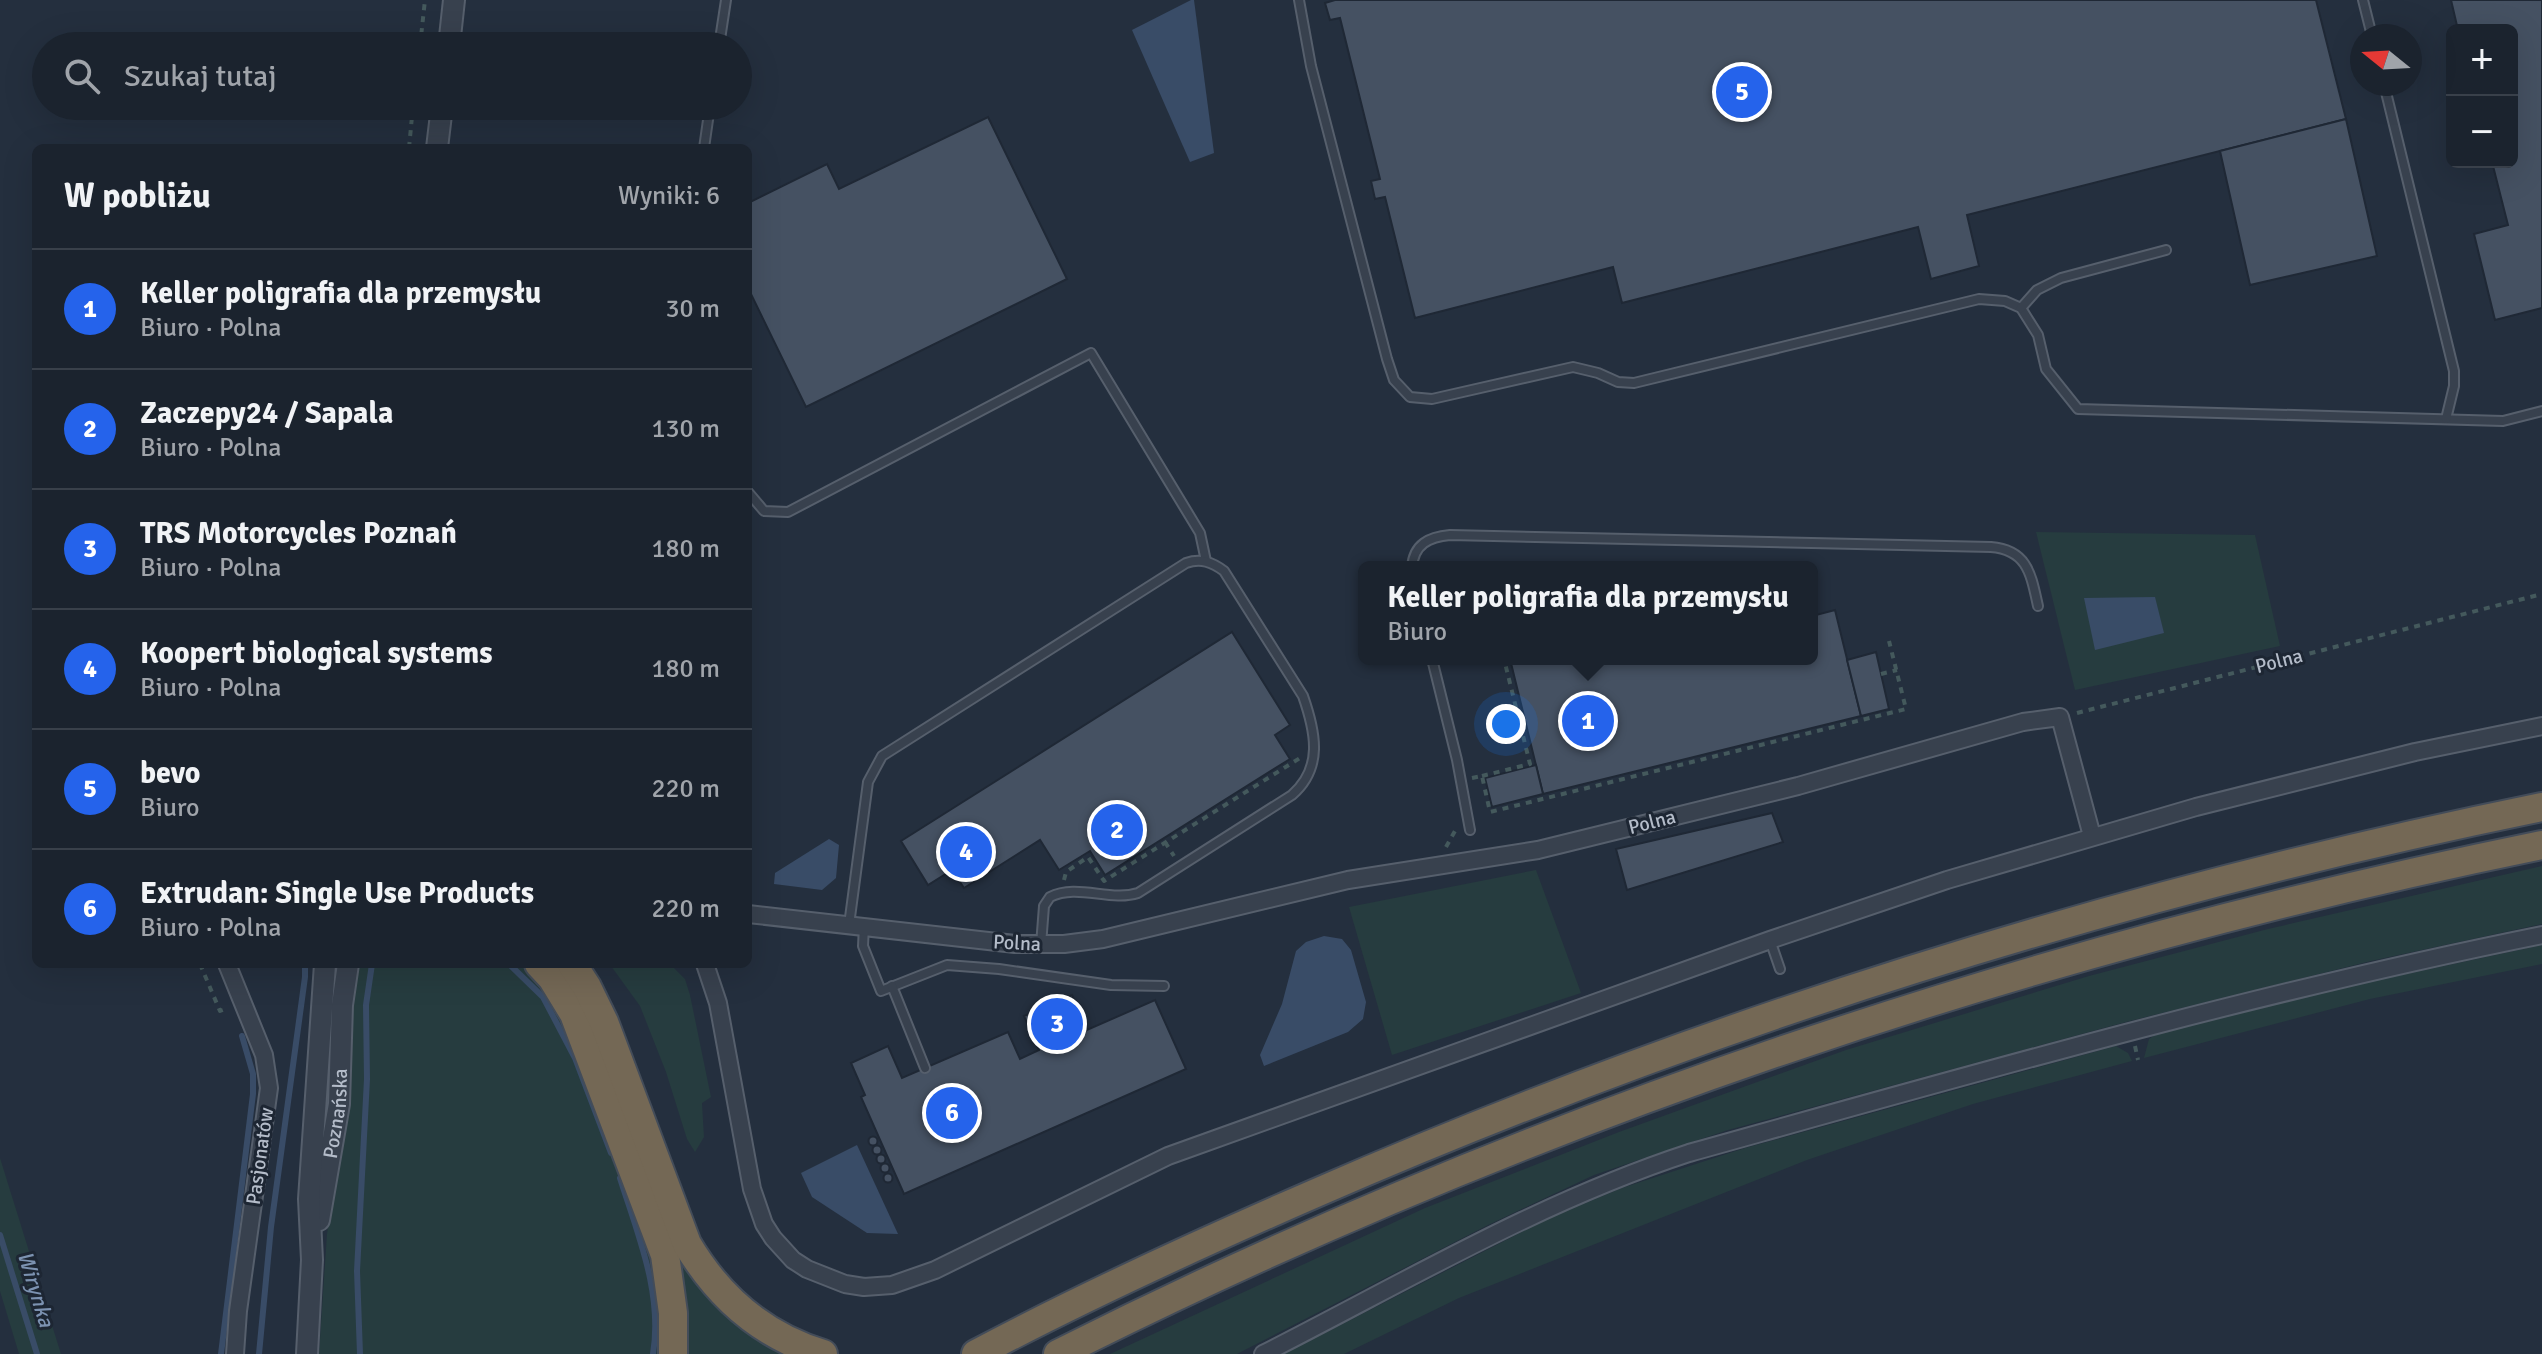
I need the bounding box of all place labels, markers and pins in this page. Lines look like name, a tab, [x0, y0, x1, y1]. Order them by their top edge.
pin: 5	[1716, 62, 1768, 122]
pin: 1	[1562, 691, 1614, 751]
pin: 2	[1091, 800, 1143, 860]
pin: 4	[940, 822, 992, 882]
pin: 3	[1031, 994, 1083, 1054]
pin: 6	[926, 1083, 978, 1143]

